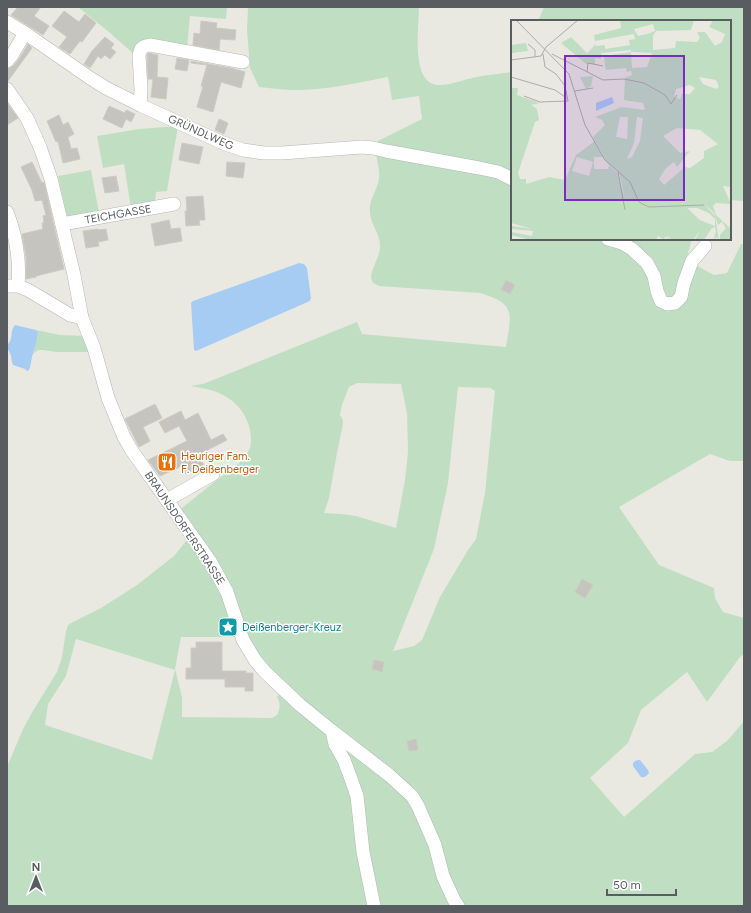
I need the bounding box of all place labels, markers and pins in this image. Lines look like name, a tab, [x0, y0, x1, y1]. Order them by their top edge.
place label: Heuriger Fam. F. Deißenberger	[181, 450, 259, 476]
restaurant icon: Heuriger Fam. F. Deißenberger	[156, 451, 178, 473]
place icon: Deißenberger-Kreuz	[217, 616, 239, 638]
place label: Deißenberger-Kreuz	[242, 621, 341, 634]

